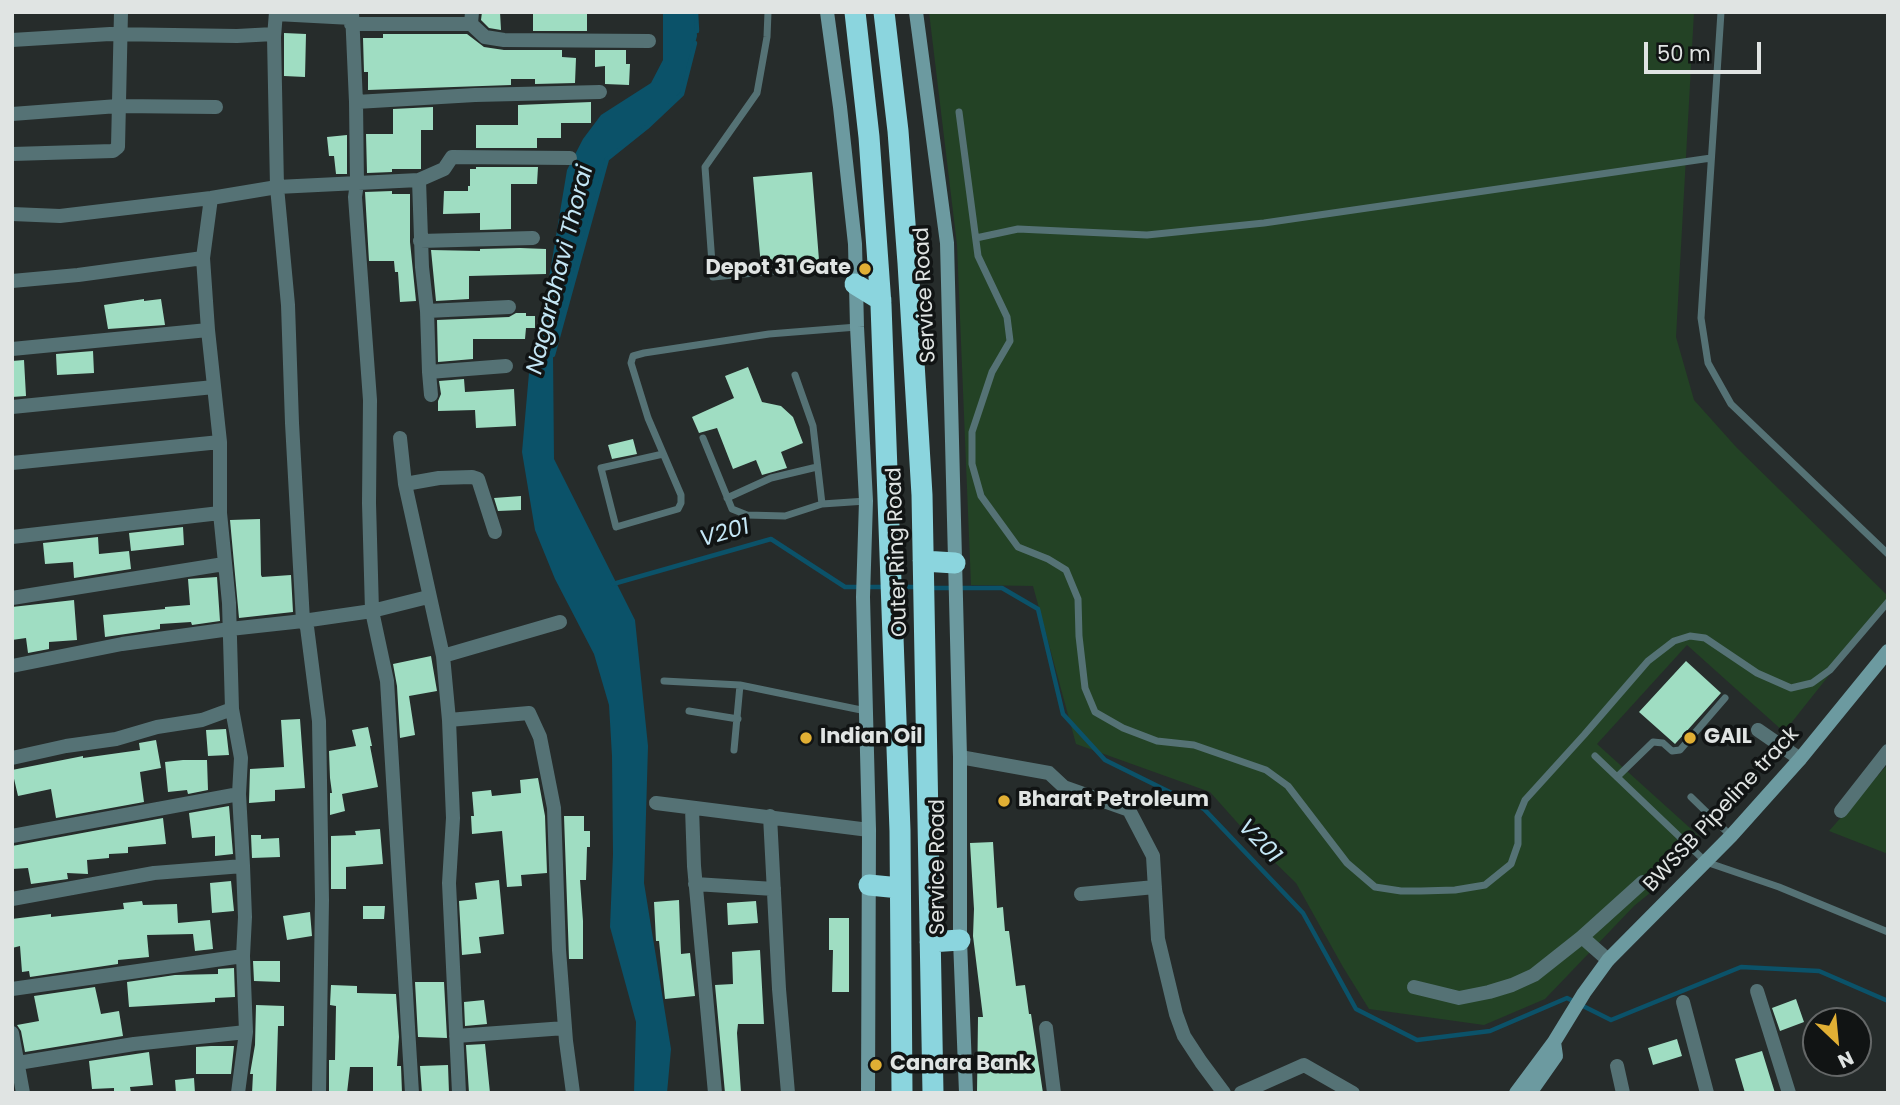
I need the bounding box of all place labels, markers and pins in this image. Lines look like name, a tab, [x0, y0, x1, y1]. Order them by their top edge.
place label: Depot 31 Gate	[705, 256, 851, 282]
marker: Depot 31 Gate	[857, 261, 873, 277]
place label: Indian Oil	[820, 725, 923, 751]
place label: GAIL	[1704, 725, 1752, 751]
marker: Indian Oil	[798, 730, 814, 746]
marker: GAIL	[1682, 730, 1698, 746]
place label: Bharat Petroleum	[1018, 788, 1209, 814]
marker: Bharat Petroleum	[996, 793, 1012, 809]
place label: Canara Bank	[890, 1052, 1032, 1078]
marker: Canara Bank	[868, 1057, 884, 1073]

